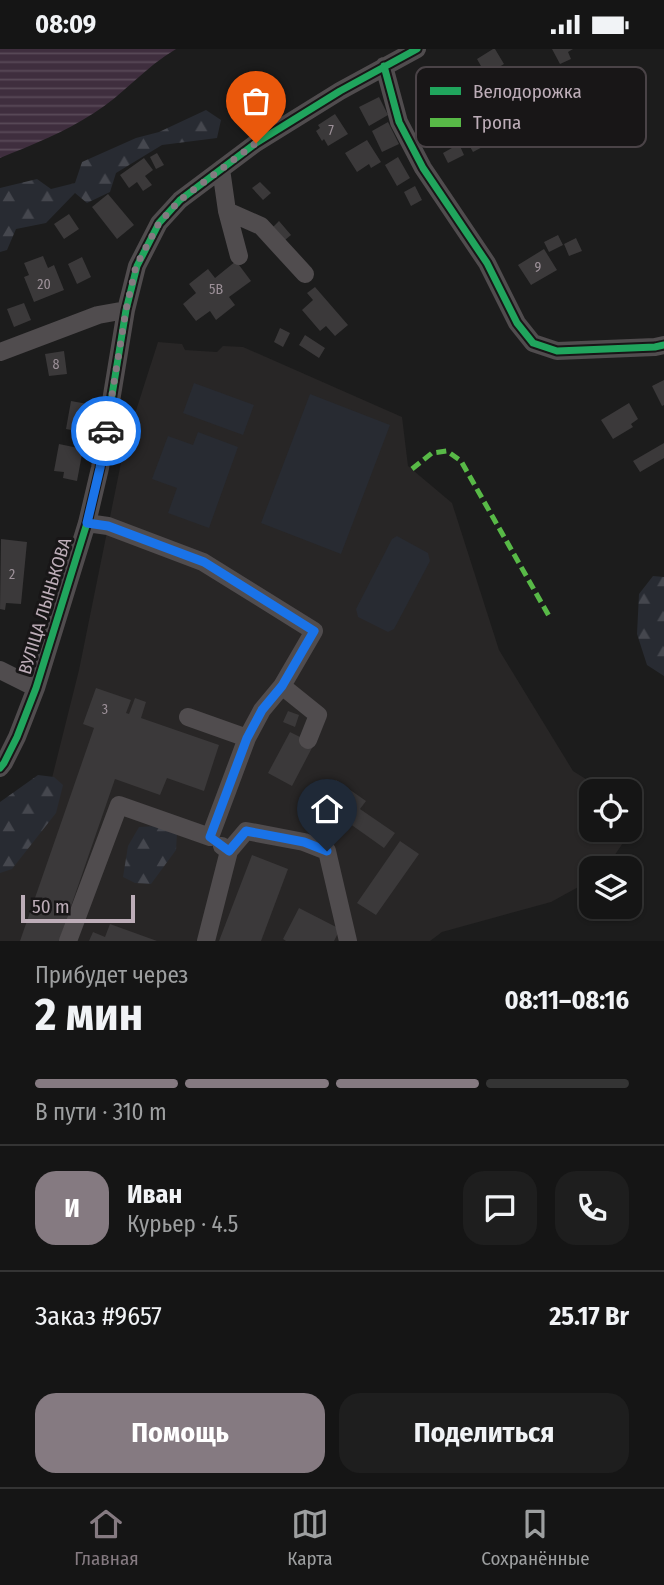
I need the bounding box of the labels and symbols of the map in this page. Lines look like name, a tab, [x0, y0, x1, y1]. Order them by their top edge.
legend	[416, 67, 646, 147]
pin	[226, 71, 286, 143]
text: Велодорожка	[473, 80, 582, 103]
text: Тропа	[473, 111, 521, 134]
house number: 7	[328, 122, 334, 139]
house number: 9	[535, 259, 542, 276]
house number: 20	[37, 276, 51, 293]
house number: 5В	[209, 281, 223, 298]
house number: 8	[53, 356, 60, 373]
courier	[71, 396, 141, 466]
street label: ВУЛІЦА ЛЫНЬКОВА	[14, 535, 76, 677]
house number: 2	[9, 566, 15, 583]
house number: 3	[102, 701, 108, 718]
pin	[297, 779, 357, 851]
scale bar	[21, 892, 135, 924]

